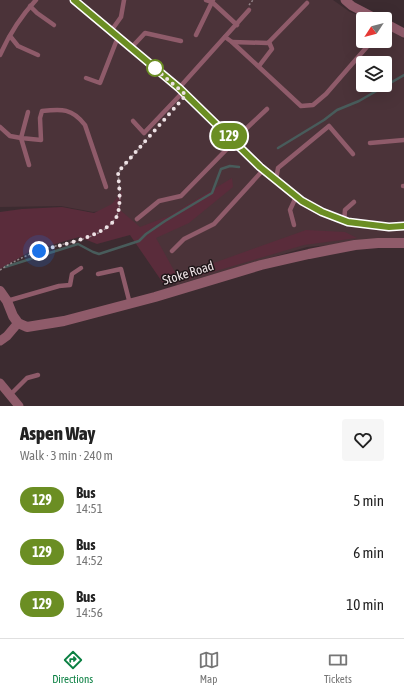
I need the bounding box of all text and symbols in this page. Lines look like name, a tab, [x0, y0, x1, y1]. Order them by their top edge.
north arrow	[356, 12, 392, 48]
map controls	[356, 12, 392, 92]
button: layers	[356, 56, 392, 92]
unlabelled marker	[146, 59, 164, 77]
line badge: 129	[206, 123, 252, 149]
text: 129	[219, 128, 239, 144]
your location	[29, 241, 49, 261]
street label: Stoke Road	[160, 258, 216, 288]
button: heart	[342, 419, 384, 461]
text: Aspen Way	[20, 422, 95, 444]
text: Walk · 3 min · 240 m	[20, 448, 113, 463]
text: Bus	[76, 484, 96, 501]
text: 129	[32, 492, 52, 508]
text: 5 min	[353, 492, 384, 509]
text: 14:51	[76, 501, 103, 516]
text: Bus	[76, 536, 96, 553]
text: 129	[32, 544, 52, 560]
text: 6 min	[353, 544, 384, 561]
text: 14:52	[76, 553, 103, 568]
text: Bus	[76, 588, 96, 605]
text: 129	[32, 596, 52, 612]
text: 10 min	[346, 596, 384, 613]
text: 14:56	[76, 605, 103, 620]
tab: Directions	[52, 649, 93, 685]
tab: Map	[198, 649, 220, 685]
tab: Tickets	[324, 649, 352, 685]

